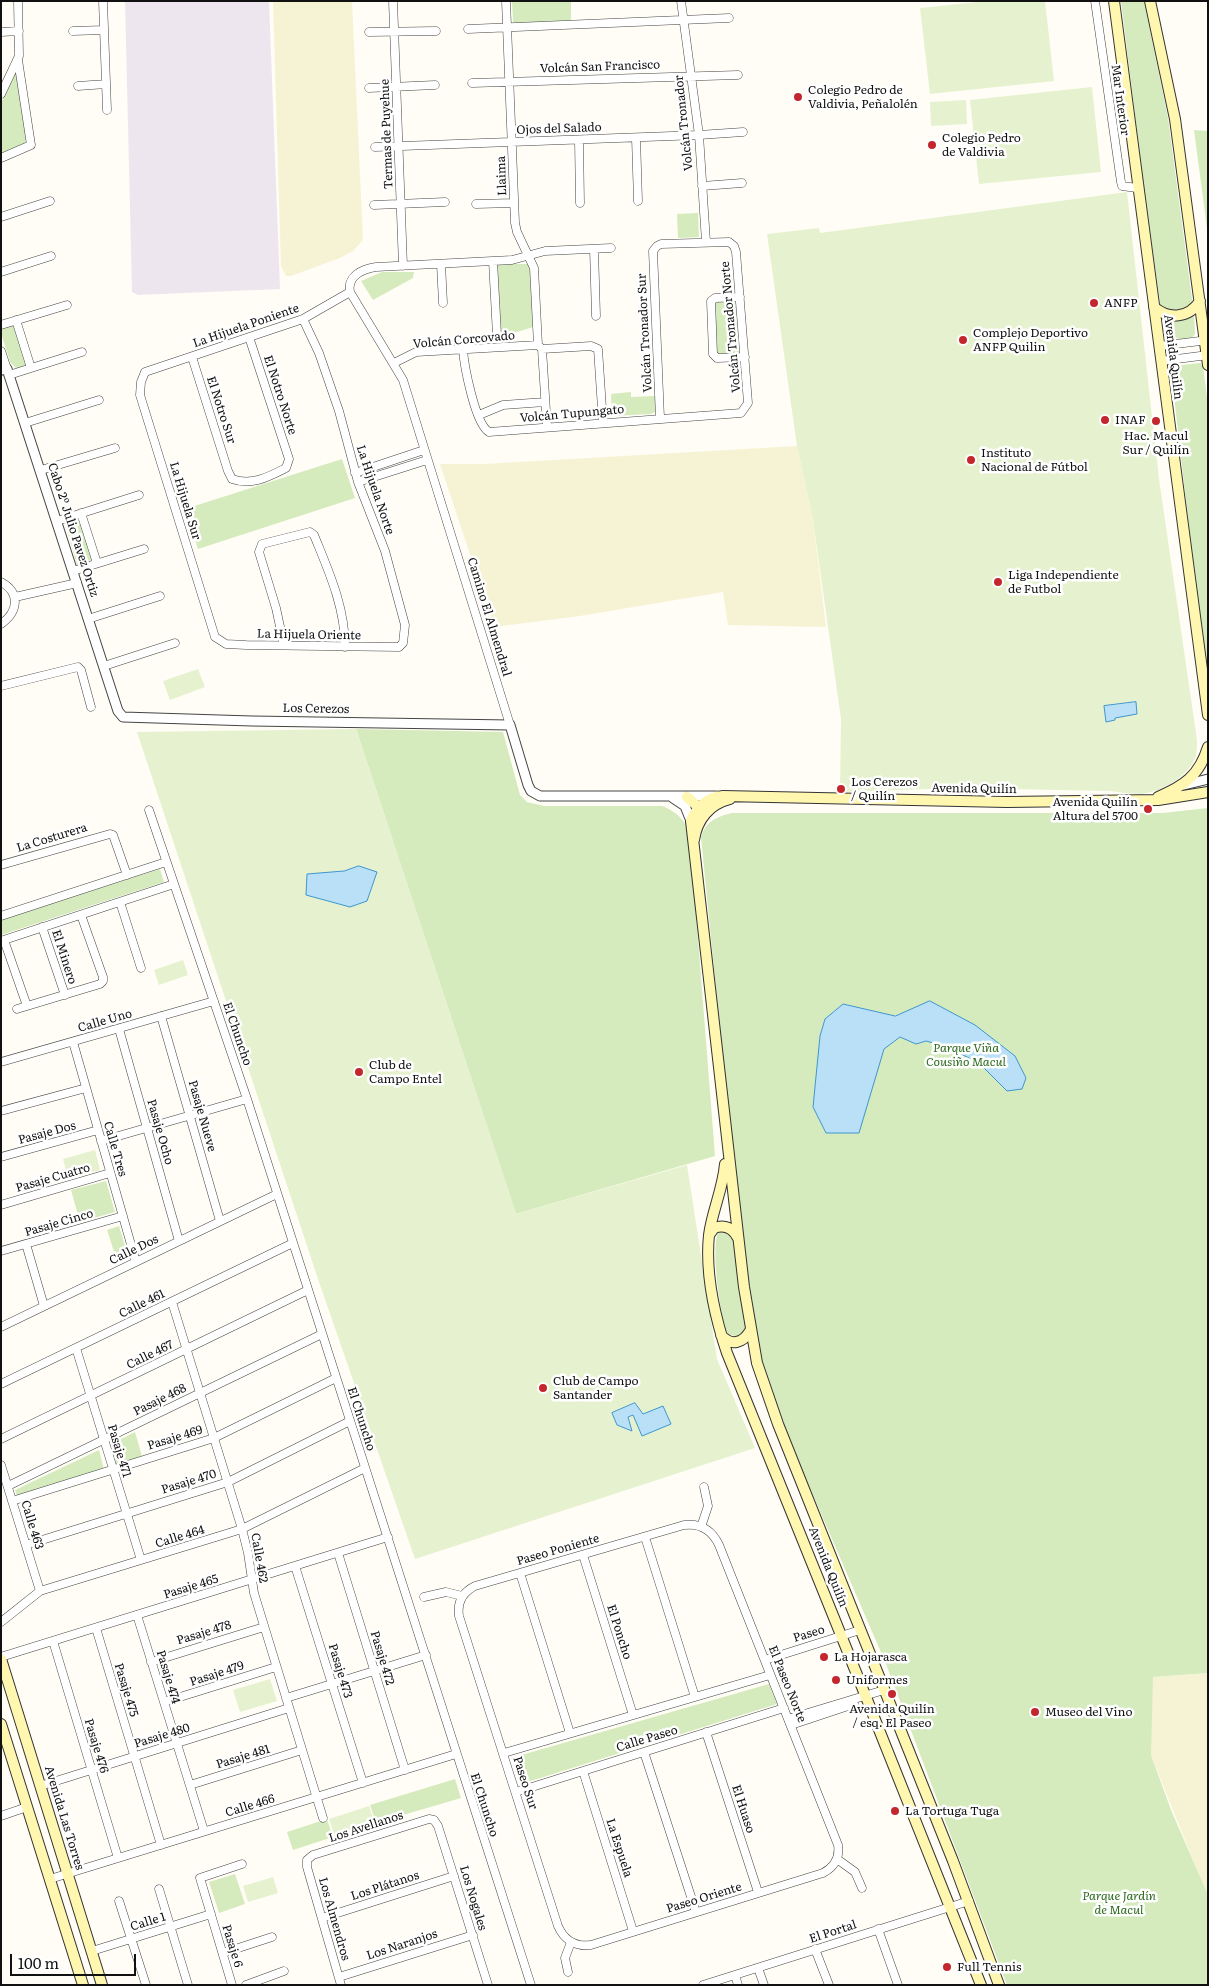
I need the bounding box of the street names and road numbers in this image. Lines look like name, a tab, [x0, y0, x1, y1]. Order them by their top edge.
street label: Volcán San Francisco	[540, 58, 660, 76]
street label: Mar Interior	[1108, 63, 1132, 137]
street label: Volcán Tronador	[672, 74, 696, 172]
street label: Termas de Puyehue	[378, 79, 396, 189]
street label: Ojos del Salado	[516, 120, 602, 138]
street label: Llaima	[494, 156, 510, 196]
street label: Volcán Tronador Norte	[718, 261, 744, 393]
street label: Volcán Tronador Sur	[635, 273, 655, 393]
street label: La Hijuela Poniente	[191, 301, 301, 351]
street label: Avenida Quilín	[1161, 314, 1185, 400]
street label: Volcán Corcovado	[412, 328, 516, 352]
street label: El Notro Norte	[260, 353, 300, 437]
street label: El Notro Sur	[203, 374, 239, 446]
street label: Volcán Tupungato	[519, 402, 625, 426]
street label: La Hijuela Norte	[353, 443, 397, 537]
street label: La Hijuela Sur	[166, 460, 204, 542]
street label: Cabo 2º Julio Pavez Ortiz	[45, 461, 101, 599]
street label: Camino El Almendral	[464, 556, 514, 678]
street label: La Hijuela Oriente	[257, 627, 361, 643]
street label: Los Cerezos	[283, 701, 349, 717]
street label: Avenida Quilín	[931, 781, 1017, 797]
street label: La Costurera	[15, 820, 89, 856]
street label: El Minero	[48, 928, 80, 986]
street label: El Chuncho	[219, 1000, 255, 1068]
street label: Calle Uno	[76, 1006, 134, 1036]
street label: Pasaje Nueve	[185, 1079, 219, 1153]
street label: Pasaje Ocho	[144, 1098, 176, 1166]
street label: Pasaje Dos	[17, 1118, 77, 1148]
street label: Calle Tres	[100, 1120, 130, 1178]
street label: Pasaje Cuatro	[14, 1161, 92, 1195]
street label: Pasaje Cinco	[23, 1206, 95, 1240]
street label: Calle Dos	[107, 1232, 161, 1268]
street label: Calle 461	[117, 1287, 167, 1321]
street label: Calle 467	[124, 1337, 176, 1373]
street label: Pasaje 468	[131, 1381, 189, 1419]
street label: El Chuncho	[344, 1385, 378, 1453]
street label: Pasaje 471	[104, 1423, 134, 1479]
street label: Pasaje 469	[146, 1423, 204, 1453]
street label: Pasaje 470	[160, 1467, 218, 1497]
street label: Calle 463	[18, 1499, 46, 1551]
street label: Calle 464	[154, 1523, 206, 1551]
street label: Avenida Quilín	[805, 1525, 851, 1609]
street label: Paseo Poniente	[515, 1531, 601, 1569]
street label: Calle 462	[248, 1532, 270, 1584]
street label: Pasaje 465	[162, 1572, 220, 1602]
street label: El Poncho	[603, 1603, 635, 1661]
street label: Pasaje 478	[175, 1618, 233, 1648]
street label: Paseo	[791, 1622, 827, 1646]
street label: Pasaje 472	[367, 1629, 397, 1687]
street label: Pasaje 473	[325, 1642, 355, 1700]
street label: El Paseo Norte	[765, 1643, 809, 1725]
street label: Pasaje 474	[153, 1648, 183, 1706]
street label: Pasaje 479	[188, 1658, 246, 1690]
street label: Pasaje 475	[111, 1661, 141, 1719]
street label: Pasaje 476	[81, 1717, 111, 1775]
street label: Pasaje 480	[132, 1721, 192, 1751]
street label: Calle Paseo	[615, 1723, 679, 1755]
street label: Pasaje 481	[214, 1742, 272, 1772]
street label: Paseo Sur	[510, 1755, 540, 1811]
street label: Avenida Las Torres	[41, 1764, 87, 1872]
street label: El Chuncho	[467, 1771, 501, 1839]
street label: El Huaso	[728, 1783, 758, 1835]
street label: Calle 466	[224, 1792, 276, 1820]
street label: Los Avellanos	[327, 1808, 405, 1846]
street label: La Espuela	[603, 1817, 635, 1879]
street label: Los Nogales	[456, 1864, 490, 1932]
street label: Los Plátanos	[349, 1868, 421, 1904]
street label: Los Almendros	[315, 1876, 353, 1962]
street label: Paseo Oriente	[665, 1880, 743, 1916]
street label: Calle 1	[129, 1910, 167, 1934]
street label: El Portal	[807, 1918, 859, 1946]
street label: Pasaje 6	[219, 1923, 245, 1969]
street label: Los Naranjos	[365, 1927, 439, 1963]

